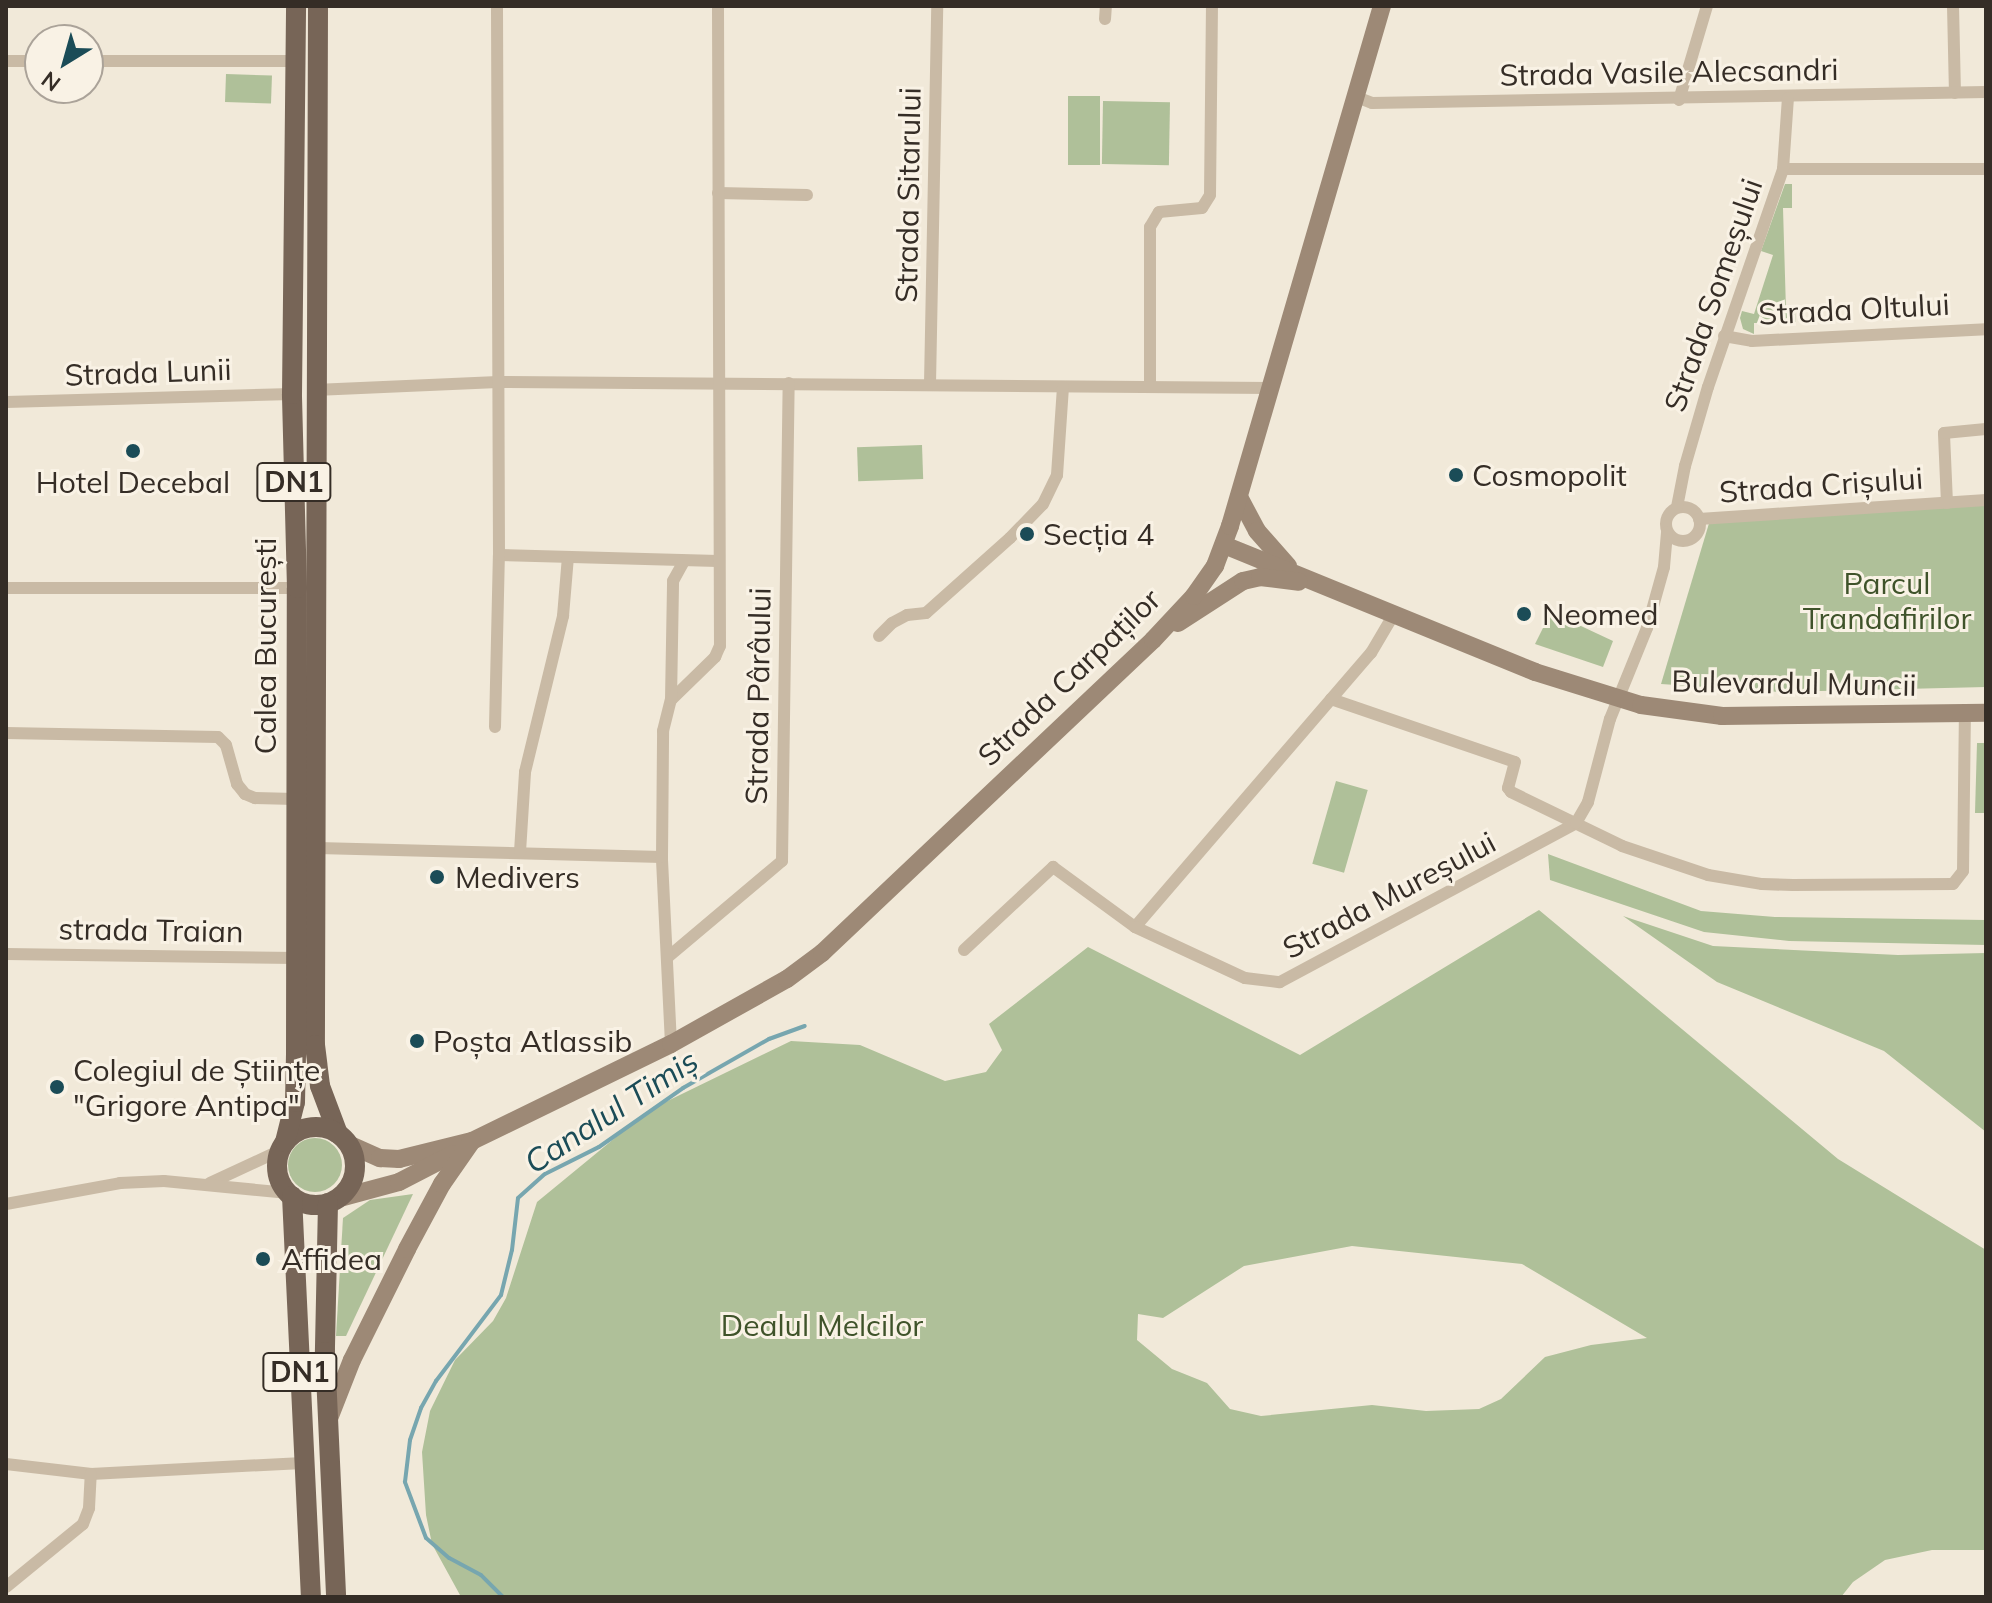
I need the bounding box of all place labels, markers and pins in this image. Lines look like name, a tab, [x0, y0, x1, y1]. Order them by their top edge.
marker: Hotel Decebal	[124, 442, 142, 460]
place label: Cosmopolit	[1472, 457, 1627, 493]
place label: Hotel Decebal	[36, 464, 230, 500]
marker: Cosmopolit	[1447, 466, 1465, 484]
place label: Secția 4	[1043, 516, 1154, 552]
marker: Secția 4	[1018, 525, 1036, 543]
place label: Neomed	[1542, 596, 1659, 632]
marker: Neomed	[1513, 603, 1535, 625]
place label: Medivers	[455, 859, 580, 895]
marker: Medivers	[426, 866, 448, 888]
place label: Poșta Atlassib	[433, 1023, 632, 1059]
marker: Poșta Atlassib	[408, 1032, 426, 1050]
place label: Colegiul de Științe "Grigore Antipa"	[73, 1052, 320, 1122]
marker: Colegiul de Științe "Grigore Antipa"	[48, 1078, 66, 1096]
place label: Affidea	[281, 1241, 382, 1277]
marker: Affidea	[252, 1248, 274, 1270]

